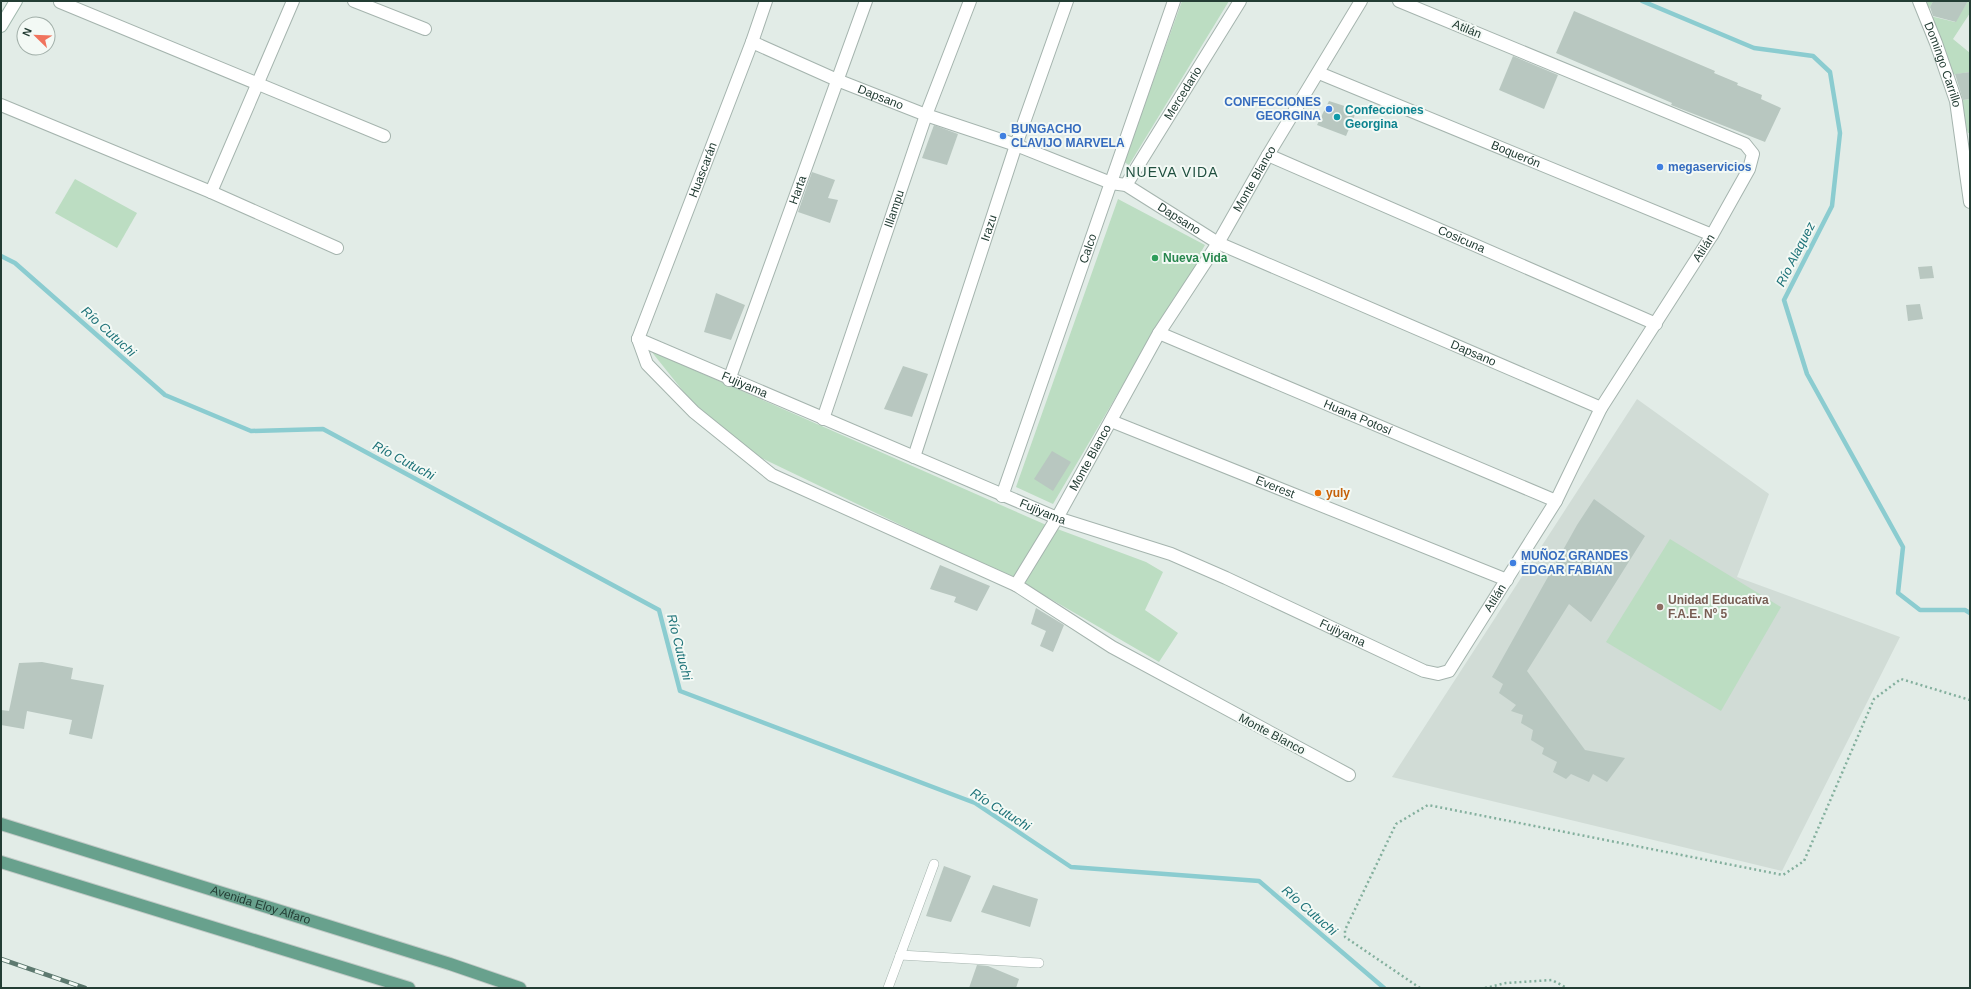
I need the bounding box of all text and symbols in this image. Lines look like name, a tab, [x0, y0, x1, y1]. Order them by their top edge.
north arrow	[16, 16, 56, 56]
street label: Atilán	[1450, 17, 1484, 41]
street label: Domingo Carrillo	[1921, 20, 1964, 108]
text: N	[20, 26, 34, 38]
street label: Mercedario	[1161, 64, 1205, 122]
street label: Dapsano	[856, 82, 906, 113]
place label: CONFECCIONES GEORGINA	[1224, 95, 1321, 123]
place label: Confecciones Georgina	[1345, 103, 1424, 131]
marker: CONFECCIONES GEORGINA	[1324, 104, 1334, 114]
marker: Confecciones Georgina	[1332, 112, 1342, 122]
place label: BUNGACHO CLAVIJO MARVELA	[1011, 122, 1125, 150]
marker: BUNGACHO CLAVIJO MARVELA	[998, 131, 1008, 141]
street label: Boquerón	[1489, 138, 1543, 171]
street label: Huascarán	[686, 140, 720, 200]
street label: Monte Blanco	[1230, 143, 1279, 214]
place label: megaservicios	[1668, 160, 1752, 174]
marker: megaservicios	[1655, 162, 1665, 172]
district label: NUEVA VIDA	[1126, 164, 1219, 180]
street label: Harta	[786, 174, 809, 206]
street label: Illampu	[881, 188, 907, 229]
street label: Dapsano	[1155, 200, 1204, 237]
street label: Irazu	[978, 213, 1000, 243]
water label: Río Alaquez	[1773, 219, 1818, 289]
street label: Cosicuna	[1436, 223, 1487, 256]
street label: Calco	[1076, 231, 1100, 265]
street label: Atilán	[1690, 232, 1718, 264]
place label: Nueva Vida	[1163, 251, 1228, 265]
marker: Nueva Vida	[1150, 253, 1160, 263]
water label: Río Cutuchi	[78, 303, 140, 360]
street label: Dapsano	[1449, 337, 1499, 369]
street label: Fujiyama	[720, 369, 770, 401]
street label: Huana Potosí	[1322, 397, 1395, 438]
street label: Monte Blanco	[1066, 422, 1114, 493]
water label: Río Cutuchi	[370, 438, 438, 484]
street label: Everest	[1254, 473, 1297, 501]
place label: yuly	[1326, 486, 1350, 500]
marker: yuly	[1313, 488, 1323, 498]
street label: Fujiyama	[1017, 496, 1068, 527]
place label: MUÑOZ GRANDES EDGAR FABIAN	[1521, 548, 1628, 577]
marker: MUÑOZ GRANDES EDGAR FABIAN	[1508, 558, 1518, 568]
street label: Atilán	[1481, 581, 1509, 614]
place label: Unidad Educativa F.A.E. Nº 5	[1668, 593, 1769, 621]
marker: Unidad Educativa F.A.E. Nº 5	[1655, 602, 1665, 612]
water label: Río Cutuchi	[664, 612, 695, 683]
street label: Fujiyama	[1318, 616, 1368, 650]
street label: Monte Blanco	[1236, 711, 1308, 758]
water label: Río Cutuchi	[968, 785, 1034, 834]
water label: Río Cutuchi	[1279, 882, 1341, 939]
street label: Avenida Eloy Alfaro	[209, 883, 313, 927]

